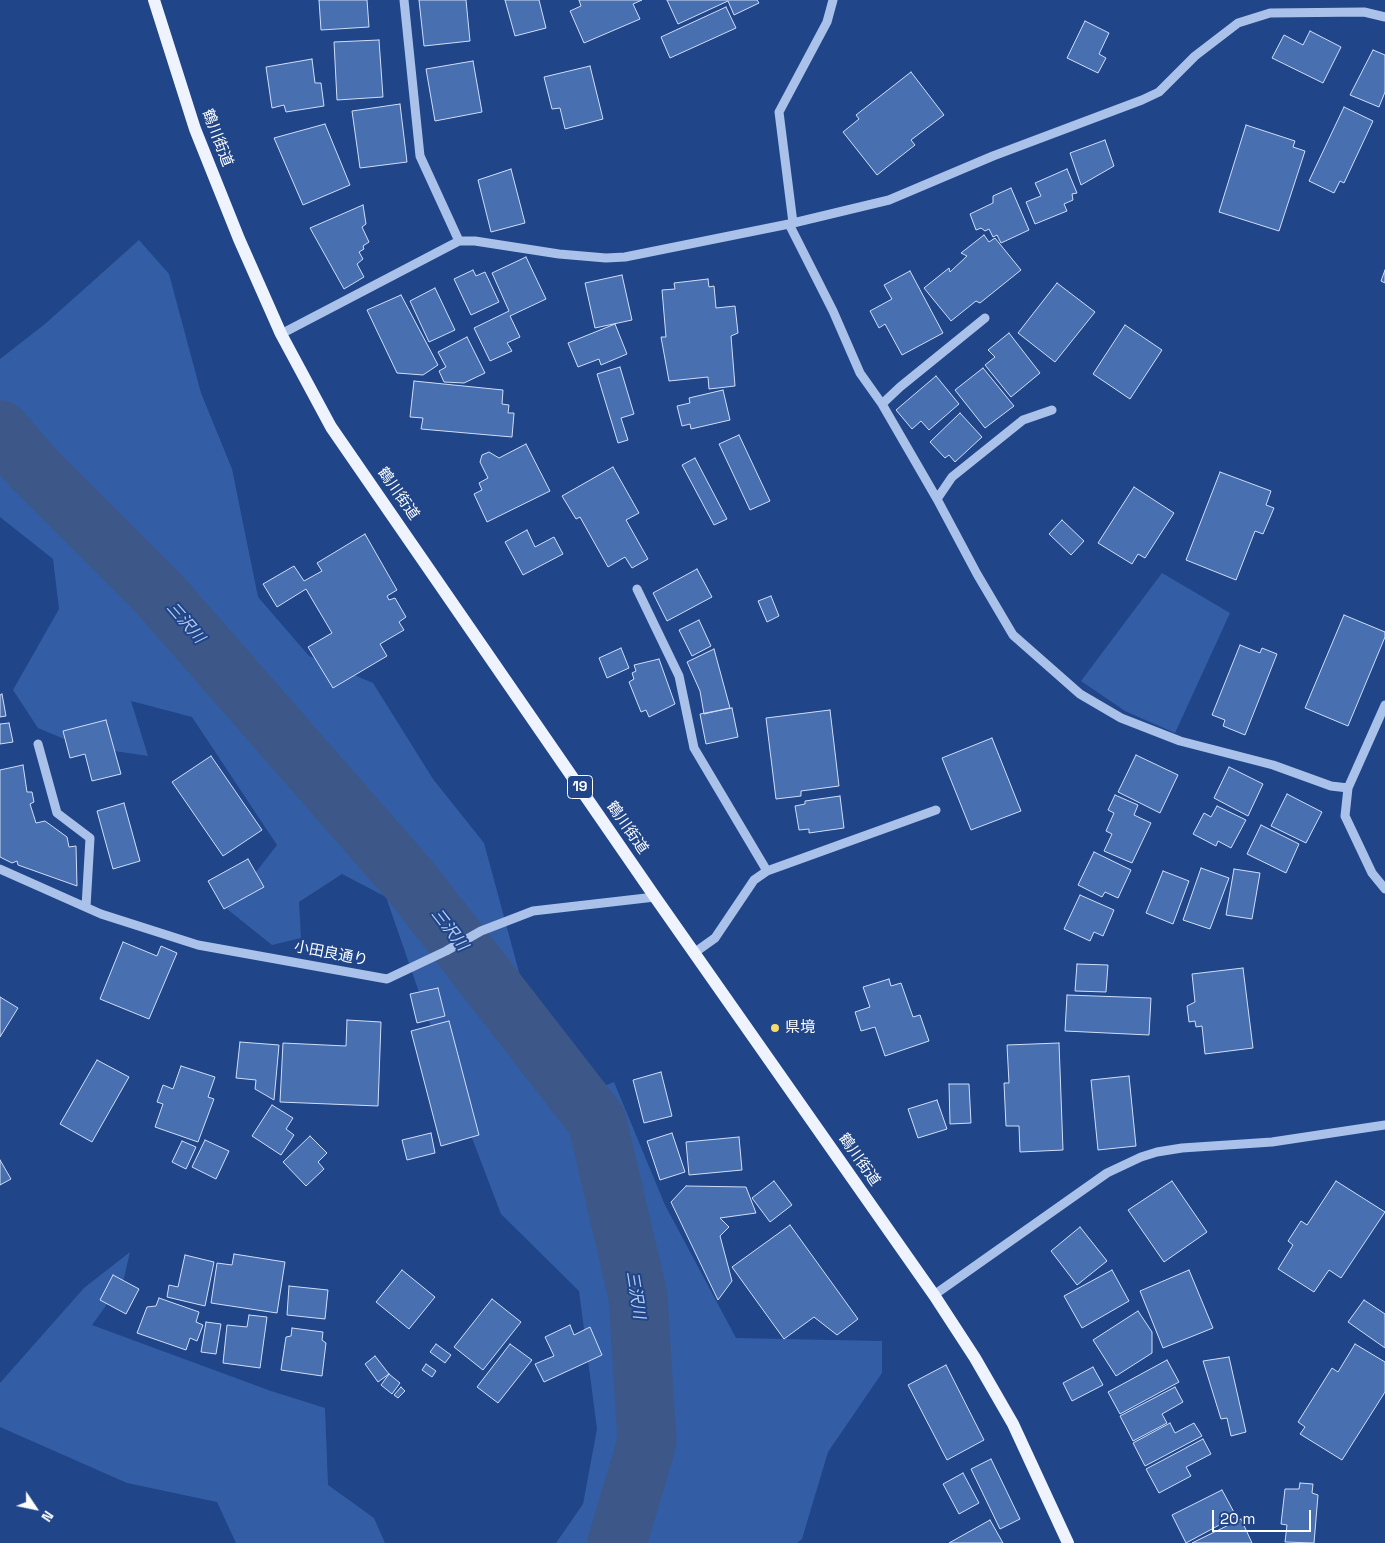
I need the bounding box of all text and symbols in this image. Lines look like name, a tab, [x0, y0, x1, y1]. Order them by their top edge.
street label: 鶴川街道	[198, 107, 236, 169]
street label: 鶴川街道	[373, 464, 423, 524]
water label: 三沢川	[162, 599, 208, 647]
road number: 19	[568, 776, 592, 799]
street label: 鶴川街道	[602, 798, 652, 858]
water label: 三沢川	[427, 905, 471, 955]
street label: 小田良通り	[292, 938, 370, 970]
place label: 県境	[785, 1019, 815, 1037]
marker: 県境	[769, 1022, 781, 1034]
street label: 鶴川街道	[834, 1130, 884, 1190]
water label: 三沢川	[622, 1270, 648, 1320]
north arrow	[10, 1483, 60, 1533]
scale bar	[1215, 1500, 1314, 1532]
text: N	[37, 1507, 58, 1525]
text: 20 m	[1220, 1509, 1255, 1528]

